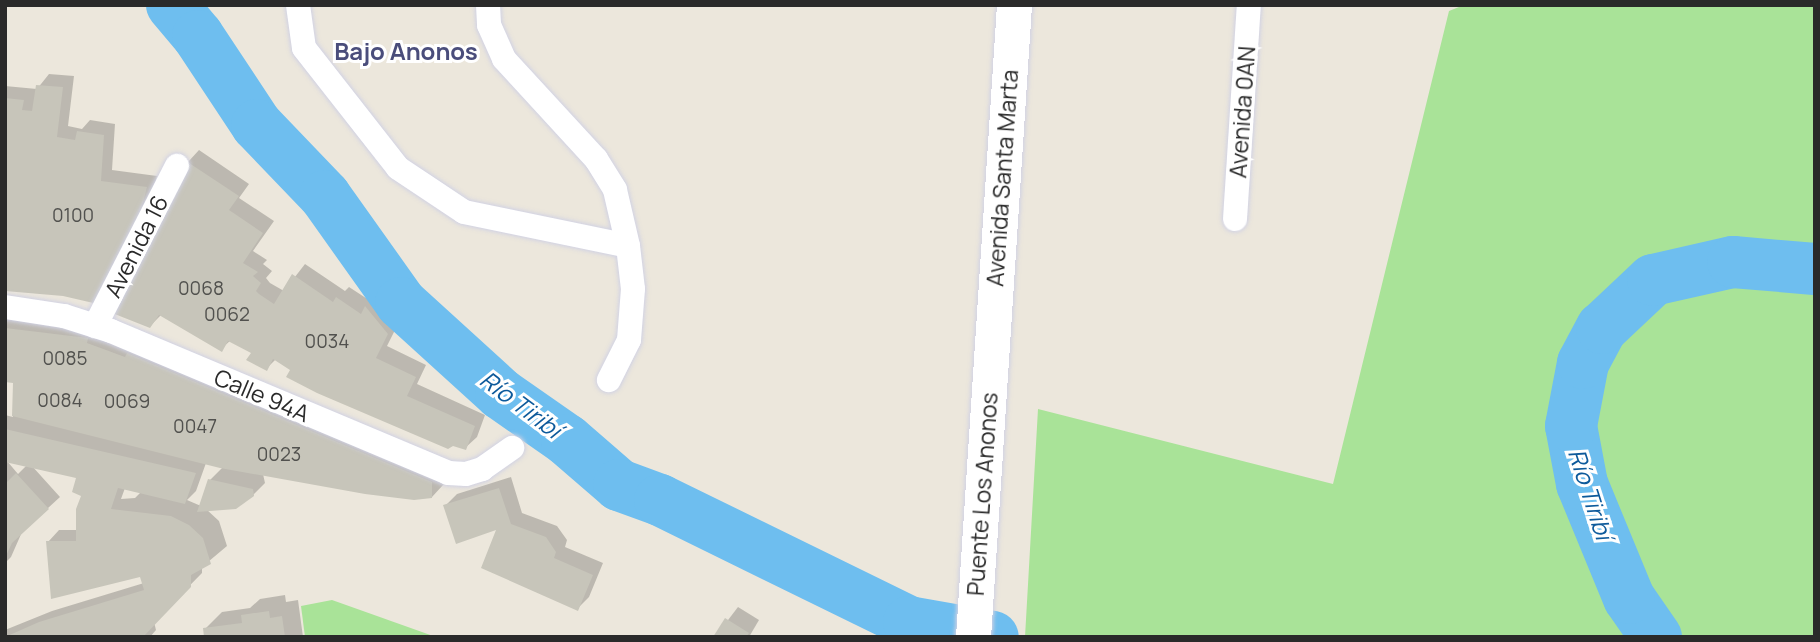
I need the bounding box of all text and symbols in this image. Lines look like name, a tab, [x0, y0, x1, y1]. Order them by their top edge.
district label: Bajo Anonos	[334, 37, 478, 65]
street label: Avenida 0AN	[1224, 45, 1260, 179]
street label: Avenida Santa Marta	[981, 69, 1023, 287]
street label: Avenida 16	[98, 190, 174, 302]
house number: 0100	[52, 205, 94, 227]
house number: 0068	[178, 278, 224, 300]
house number: 0062	[204, 304, 250, 326]
house number: 0034	[305, 331, 349, 353]
house number: 0085	[42, 348, 88, 370]
street label: Calle 94A	[210, 363, 314, 427]
water label: Río Tiribí	[475, 364, 567, 444]
house number: 0084	[37, 390, 83, 412]
house number: 0069	[104, 391, 150, 413]
street label: Puente Los Anonos	[961, 391, 1003, 597]
house number: 0047	[173, 416, 217, 438]
house number: 0023	[257, 444, 301, 466]
water label: Río Tiribí	[1563, 445, 1619, 543]

